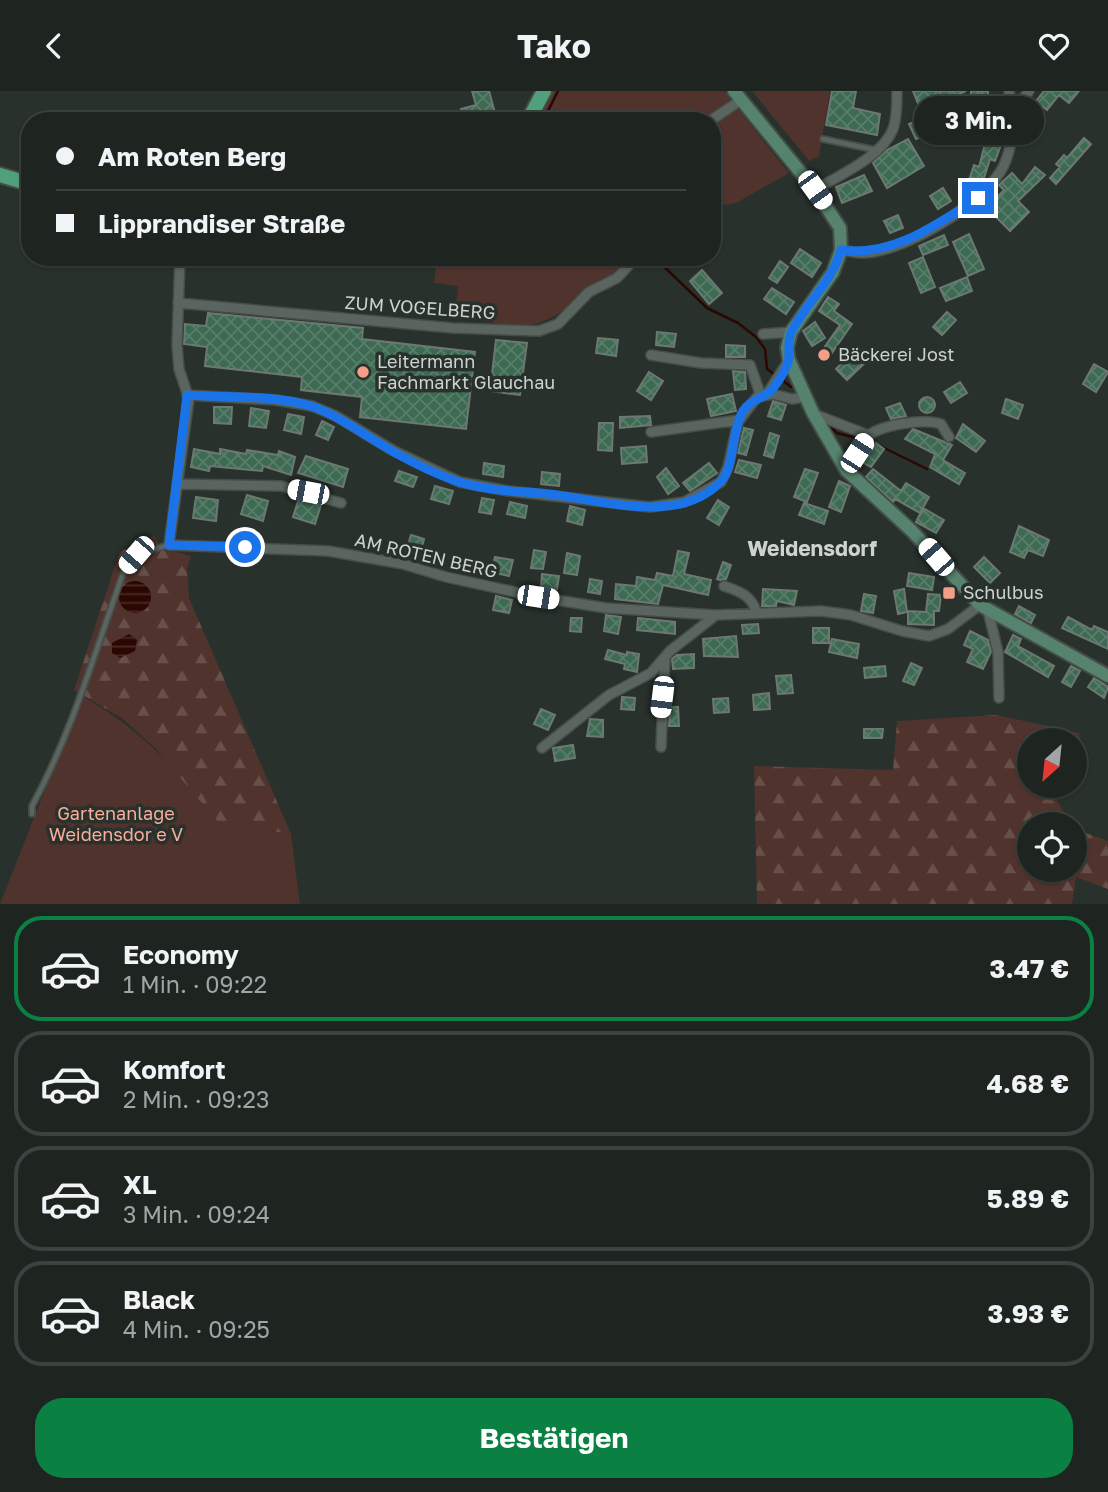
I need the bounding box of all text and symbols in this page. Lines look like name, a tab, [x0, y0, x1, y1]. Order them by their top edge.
icon: back	[35, 27, 73, 65]
text: Tako	[517, 27, 591, 65]
icon: heart	[1035, 27, 1073, 65]
callout: 3 Min.	[913, 97, 1043, 146]
text: 3 Min.	[945, 106, 1013, 134]
text: Am Roten Berg	[98, 141, 286, 172]
car	[795, 167, 836, 213]
route end	[962, 182, 994, 214]
text: Lipprandiser Straße	[98, 208, 345, 239]
street label: ZUM VOGELBERG	[344, 291, 496, 323]
place label: Bäckerei Jost	[838, 343, 954, 365]
marker: Bäckerei Jost	[816, 347, 832, 363]
place label: Leitermann Fachmarkt Glauchau	[377, 350, 555, 393]
marker: Leitermann Fachmarkt Glauchau	[355, 364, 371, 380]
car	[837, 430, 878, 476]
car	[286, 478, 331, 506]
street label: AM ROTEN BERG	[353, 528, 500, 582]
route start	[229, 531, 261, 563]
car	[115, 532, 158, 578]
car	[915, 534, 958, 580]
district label: Weidensdorf	[747, 535, 877, 561]
place label: Schulbus	[963, 581, 1044, 603]
car	[516, 583, 561, 611]
marker: Schulbus	[941, 585, 957, 601]
car	[650, 675, 675, 719]
north arrow	[1017, 728, 1087, 798]
map controls	[1017, 728, 1087, 882]
park label: Gartenanlage Weidensdor e V	[49, 802, 183, 845]
button: locate	[1017, 812, 1087, 882]
icon: car	[39, 937, 102, 1000]
text: Economy	[123, 939, 239, 970]
text: 3.47 €	[990, 953, 1069, 984]
text: 1 Min. · 09:22	[123, 970, 267, 998]
icon: car	[39, 1052, 102, 1115]
text: Komfort	[123, 1054, 226, 1085]
text: 4.68 €	[986, 1068, 1069, 1099]
text: 2 Min. · 09:23	[123, 1085, 269, 1113]
icon: car	[39, 1167, 102, 1230]
text: XL	[123, 1169, 157, 1200]
text: 5.89 €	[987, 1183, 1069, 1214]
text: 3 Min. · 09:24	[123, 1200, 270, 1228]
icon: car	[39, 1282, 102, 1345]
text: Black	[123, 1284, 195, 1315]
text: 3.93 €	[988, 1298, 1069, 1329]
text: 4 Min. · 09:25	[123, 1315, 270, 1343]
button: Bestätigen	[35, 1398, 1073, 1478]

